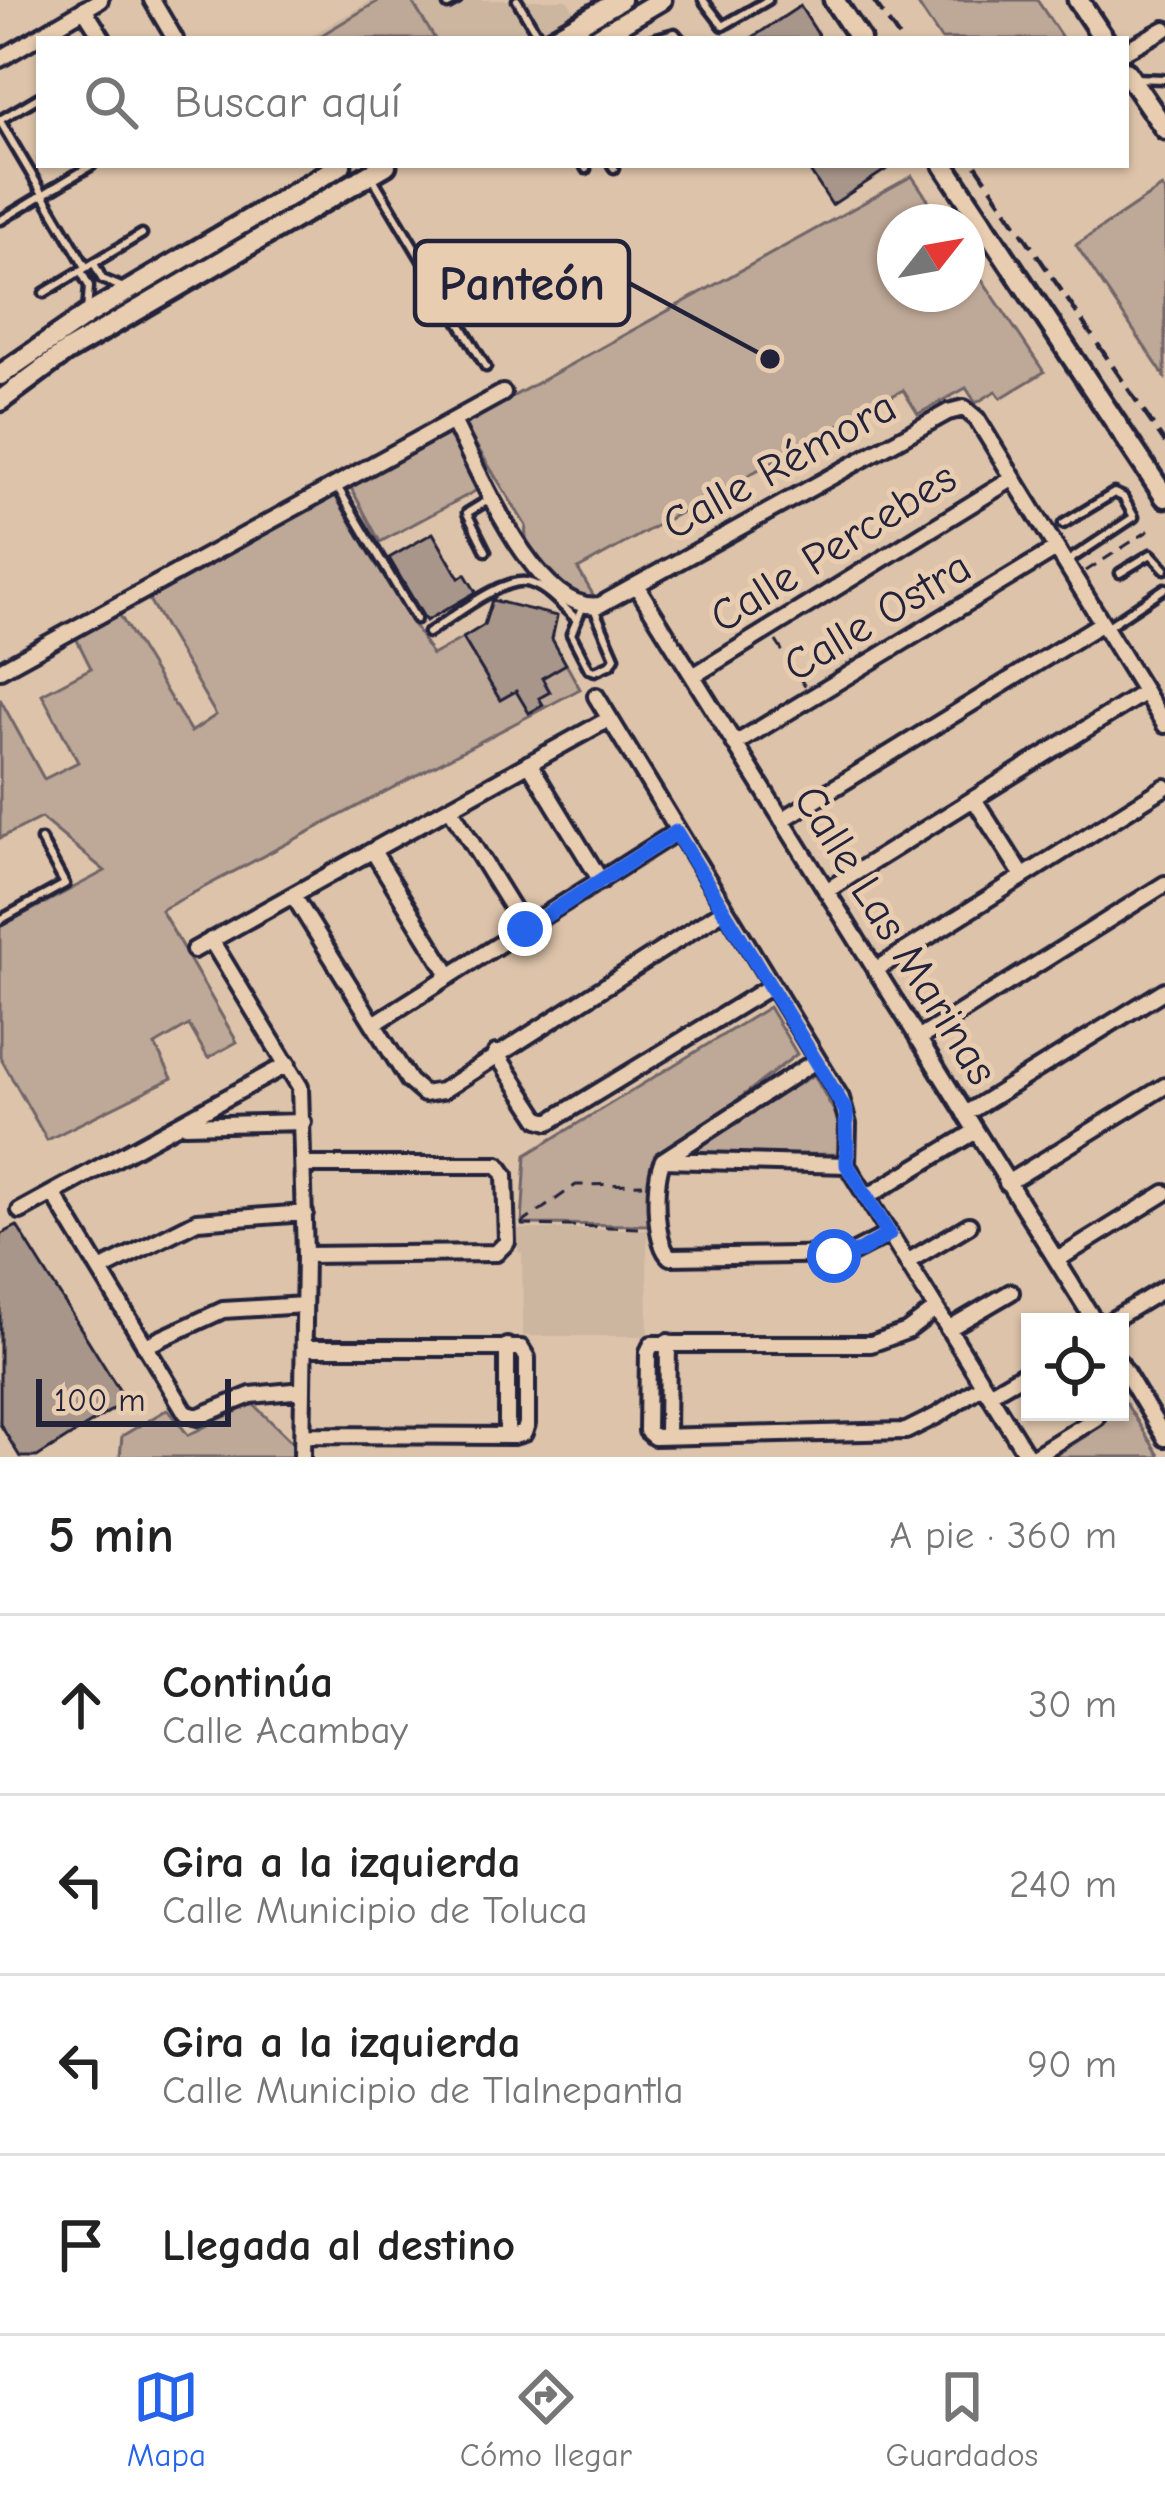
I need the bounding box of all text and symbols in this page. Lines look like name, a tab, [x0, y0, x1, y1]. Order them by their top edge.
search box	[36, 36, 1129, 168]
icon: search	[78, 69, 144, 135]
text: Buscar aquí	[174, 76, 401, 128]
north arrow	[877, 204, 985, 312]
callout: Panteón	[415, 241, 629, 325]
text: Panteón	[439, 257, 605, 312]
street label: Calle Rémora	[653, 380, 905, 550]
street label: Calle Percebes	[700, 451, 966, 643]
street label: Calle Ostra	[774, 540, 980, 692]
street label: Calle Las Marinas	[783, 776, 1009, 1094]
route end	[498, 902, 552, 956]
route start	[807, 1229, 861, 1283]
map controls	[1021, 1313, 1129, 1421]
button: locate	[1021, 1313, 1129, 1421]
scale bar	[36, 1373, 231, 1426]
text: 100 m	[54, 1381, 146, 1419]
text: 5 min	[48, 1506, 174, 1565]
text: A pie · 360 m	[889, 1513, 1117, 1558]
text: Continúa	[162, 1656, 333, 1708]
icon: ahead	[48, 1672, 114, 1738]
text: 30 m	[1028, 1682, 1117, 1727]
text: Calle Acambay	[162, 1708, 408, 1753]
text: Gira a la izquierda	[162, 1836, 521, 1888]
icon: left	[48, 1852, 114, 1918]
text: 240 m	[1009, 1862, 1117, 1907]
text: Calle Municipio de Toluca	[162, 1888, 588, 1933]
text: Gira a la izquierda	[162, 2016, 521, 2068]
icon: left	[48, 2032, 114, 2098]
text: 90 m	[1027, 2042, 1117, 2087]
text: Calle Municipio de Tlalnepantla	[162, 2068, 684, 2113]
icon: arrive	[48, 2212, 114, 2278]
text: Llegada al destino	[162, 2219, 515, 2271]
tab: Mapa	[127, 2364, 206, 2474]
tab: Cómo llegar	[460, 2364, 632, 2474]
tab: Guardados	[886, 2364, 1038, 2474]

